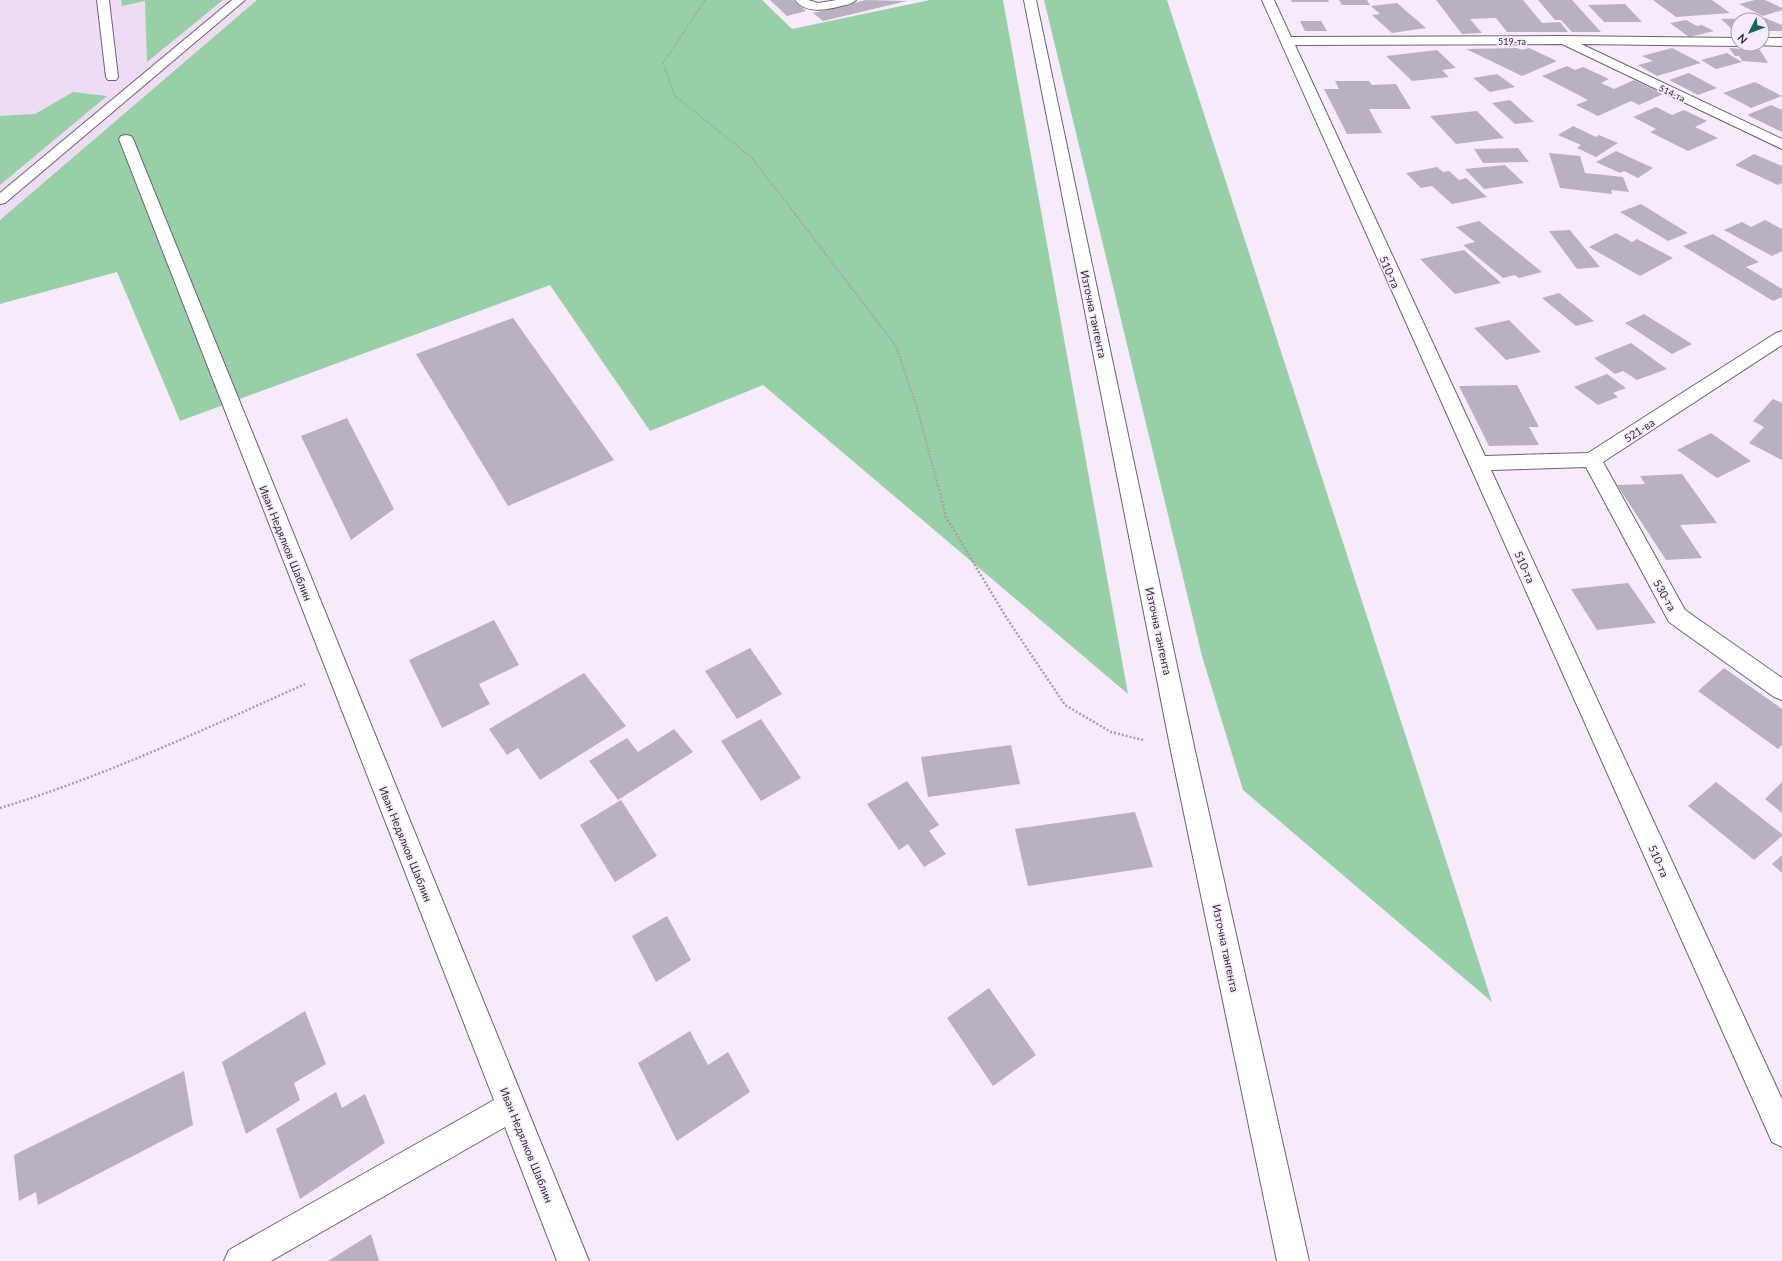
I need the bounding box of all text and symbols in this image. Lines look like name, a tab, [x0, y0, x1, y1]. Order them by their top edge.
north arrow	[1730, 12, 1770, 52]
text: N	[1735, 32, 1750, 47]
street label: 519-та	[1498, 36, 1526, 47]
street label: 514-та	[1657, 82, 1687, 104]
street label: 510-та	[1377, 254, 1403, 290]
street label: Източна тангента	[1078, 269, 1110, 359]
street label: 521-ва	[1621, 415, 1657, 445]
street label: Иван Недялков Шаблин	[257, 483, 315, 603]
street label: 510-та	[1512, 549, 1538, 585]
street label: 530-та	[1651, 577, 1679, 613]
street label: Източна тангента	[1143, 586, 1175, 676]
street label: Иван Недялков Шаблин	[377, 784, 435, 904]
street label: 510-та	[1646, 843, 1672, 879]
street label: Източна тангента	[1210, 903, 1242, 993]
street label: Иван Недялков Шаблин	[498, 1085, 556, 1205]

